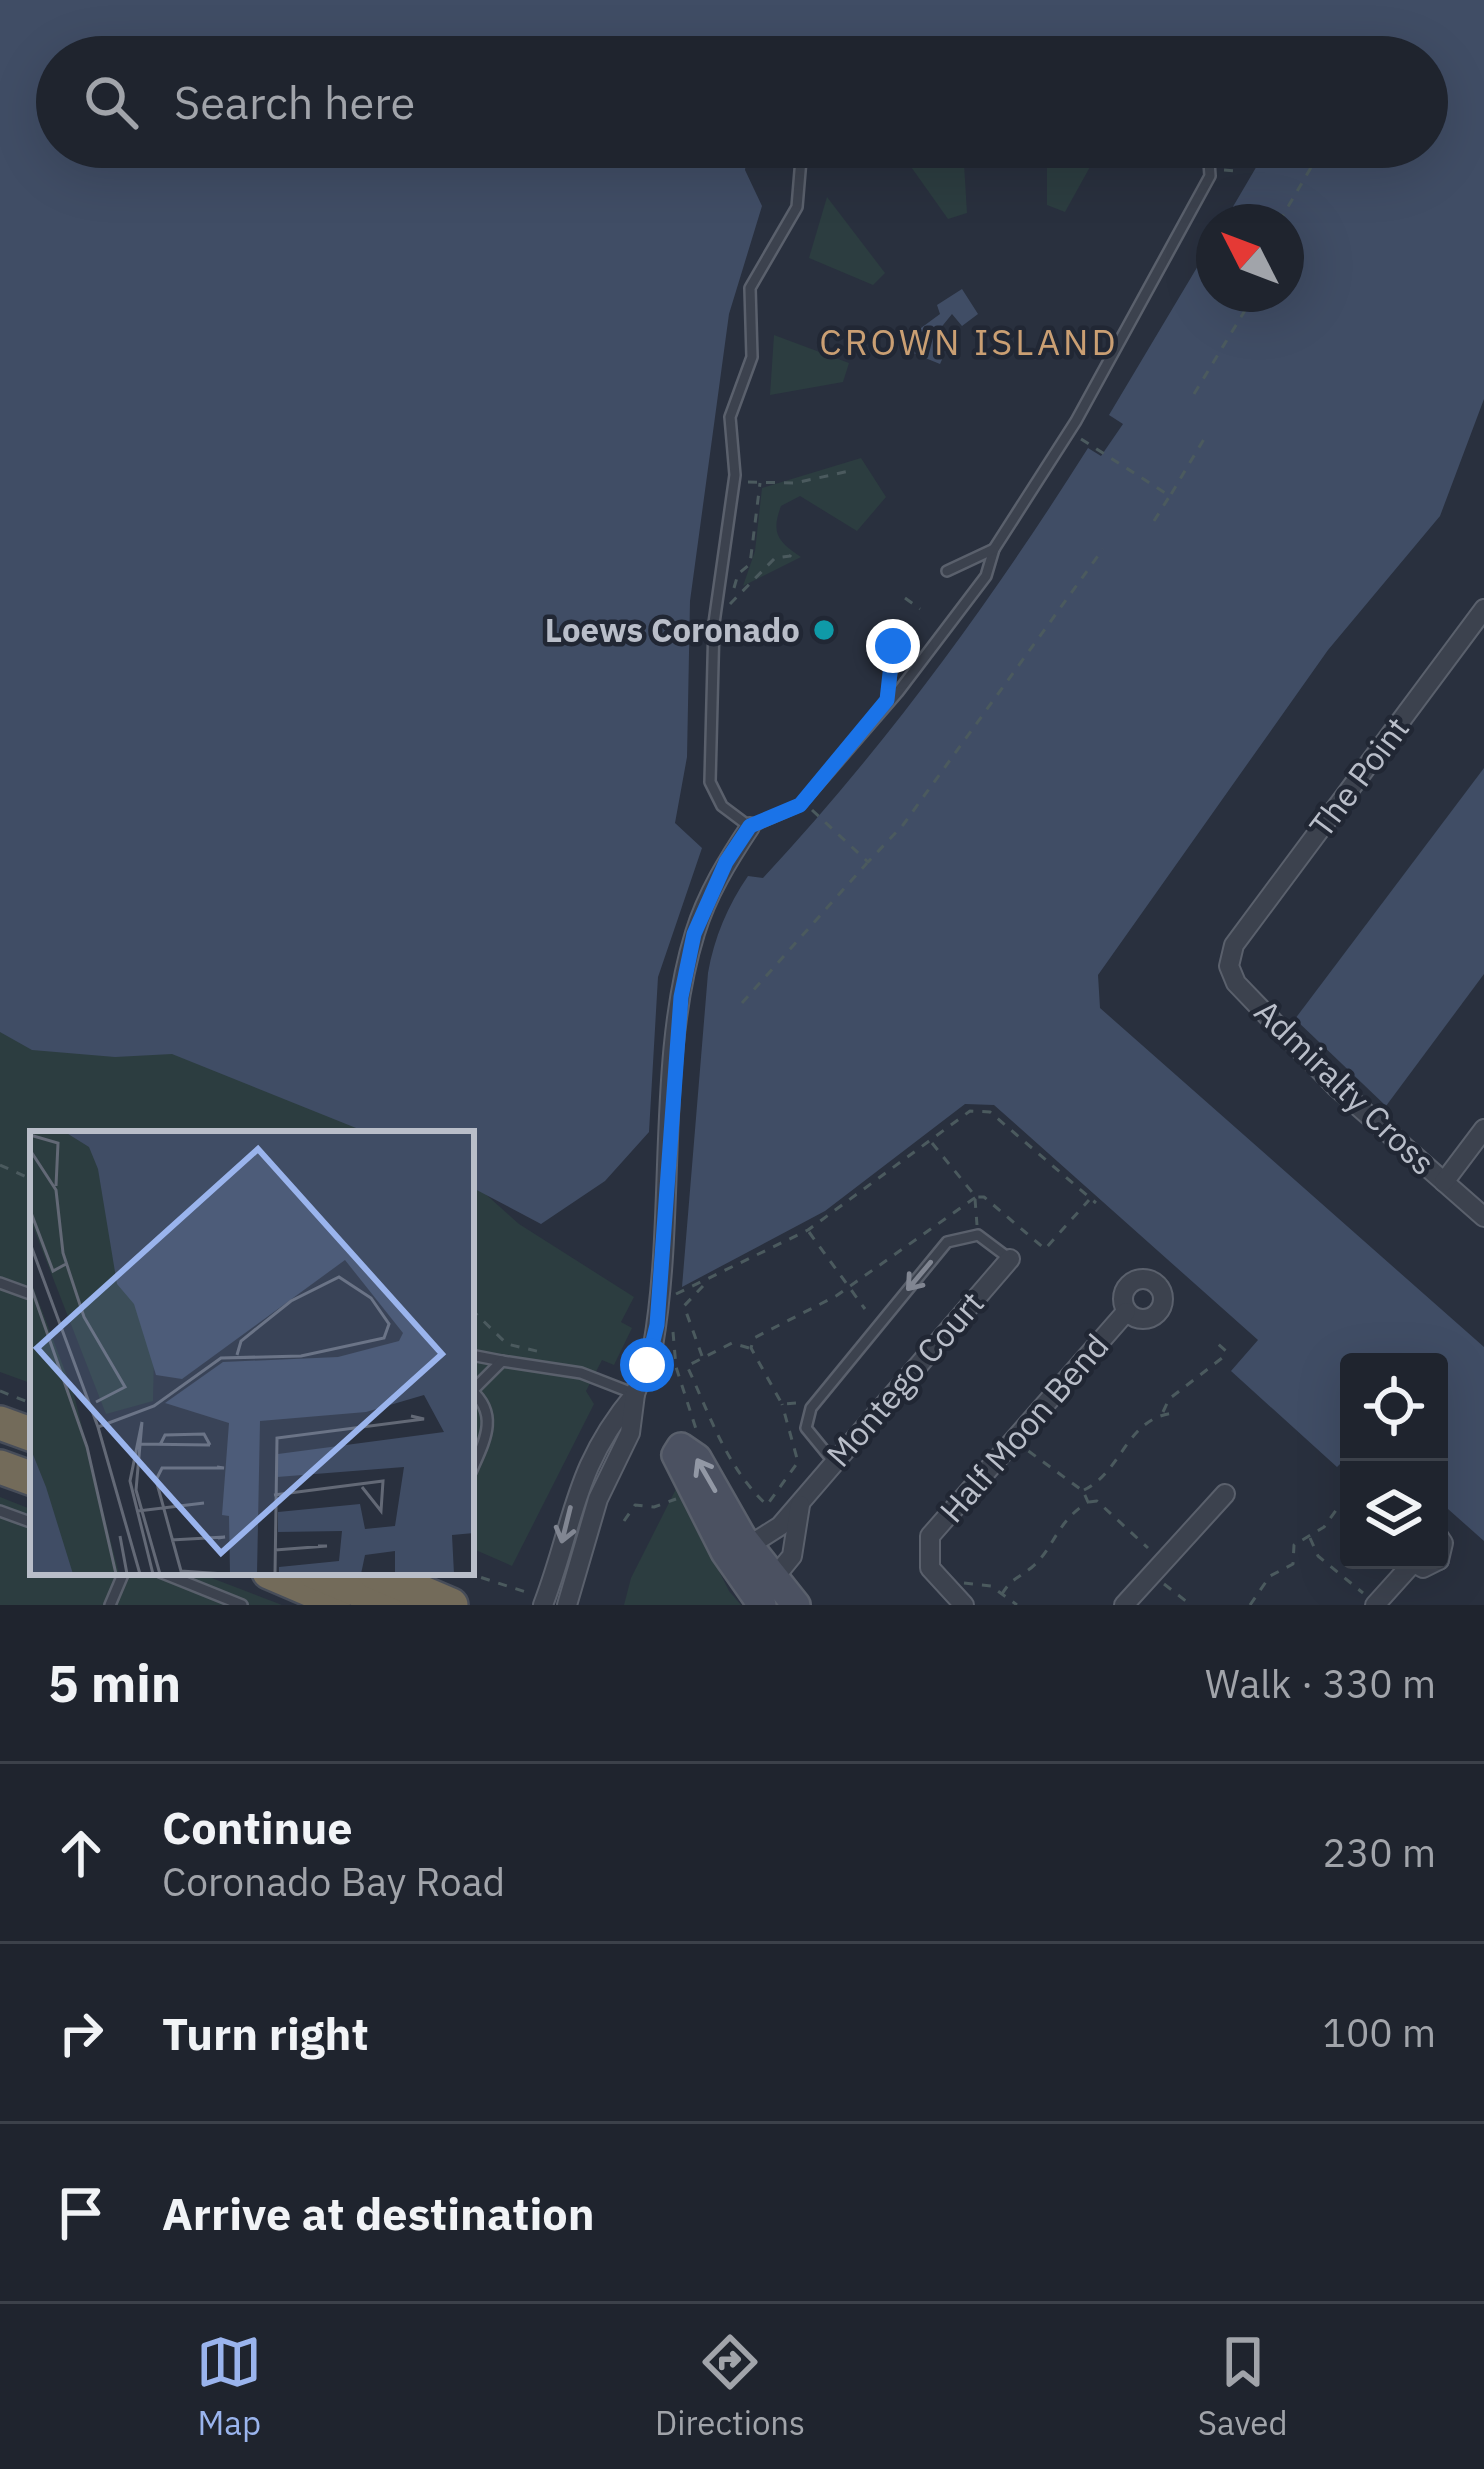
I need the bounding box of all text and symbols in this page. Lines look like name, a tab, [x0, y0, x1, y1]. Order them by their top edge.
search box	[36, 36, 1448, 168]
icon: search	[78, 69, 144, 135]
text: Search here	[174, 73, 415, 131]
north arrow	[1196, 204, 1304, 312]
district label: CROWN ISLAND	[819, 318, 1119, 365]
place label: Loews Coronado	[545, 608, 800, 651]
marker: Loews Coronado	[811, 617, 837, 643]
route end	[866, 619, 920, 673]
street label: The Point	[1299, 708, 1418, 846]
street label: Admiralty Cross	[1246, 990, 1445, 1184]
inset map	[30, 1131, 474, 1575]
one-way arrow	[907, 1260, 933, 1292]
street label: Montego Court	[817, 1282, 993, 1475]
street label: Half Moon Bend	[930, 1324, 1117, 1531]
route start	[620, 1338, 674, 1392]
map controls	[1340, 1353, 1448, 1569]
button: locate	[1340, 1353, 1448, 1461]
one-way arrow	[694, 1458, 718, 1493]
button: layers	[1340, 1461, 1448, 1569]
one-way arrow	[554, 1505, 576, 1543]
text: 5 min	[48, 1650, 181, 1716]
text: Walk · 330 m	[1205, 1658, 1436, 1709]
text: Continue	[162, 1798, 353, 1856]
icon: ahead	[48, 1820, 114, 1886]
text: 230 m	[1323, 1827, 1436, 1878]
text: Coronado Bay Road	[162, 1856, 505, 1907]
icon: right	[48, 2000, 114, 2066]
text: Turn right	[162, 2004, 369, 2062]
text: 100 m	[1323, 2007, 1436, 2058]
icon: arrive	[48, 2180, 114, 2246]
text: Arrive at destination	[162, 2184, 595, 2242]
tab: Map	[196, 2329, 262, 2444]
tab: Directions	[655, 2329, 805, 2444]
tab: Saved	[1198, 2329, 1288, 2444]

